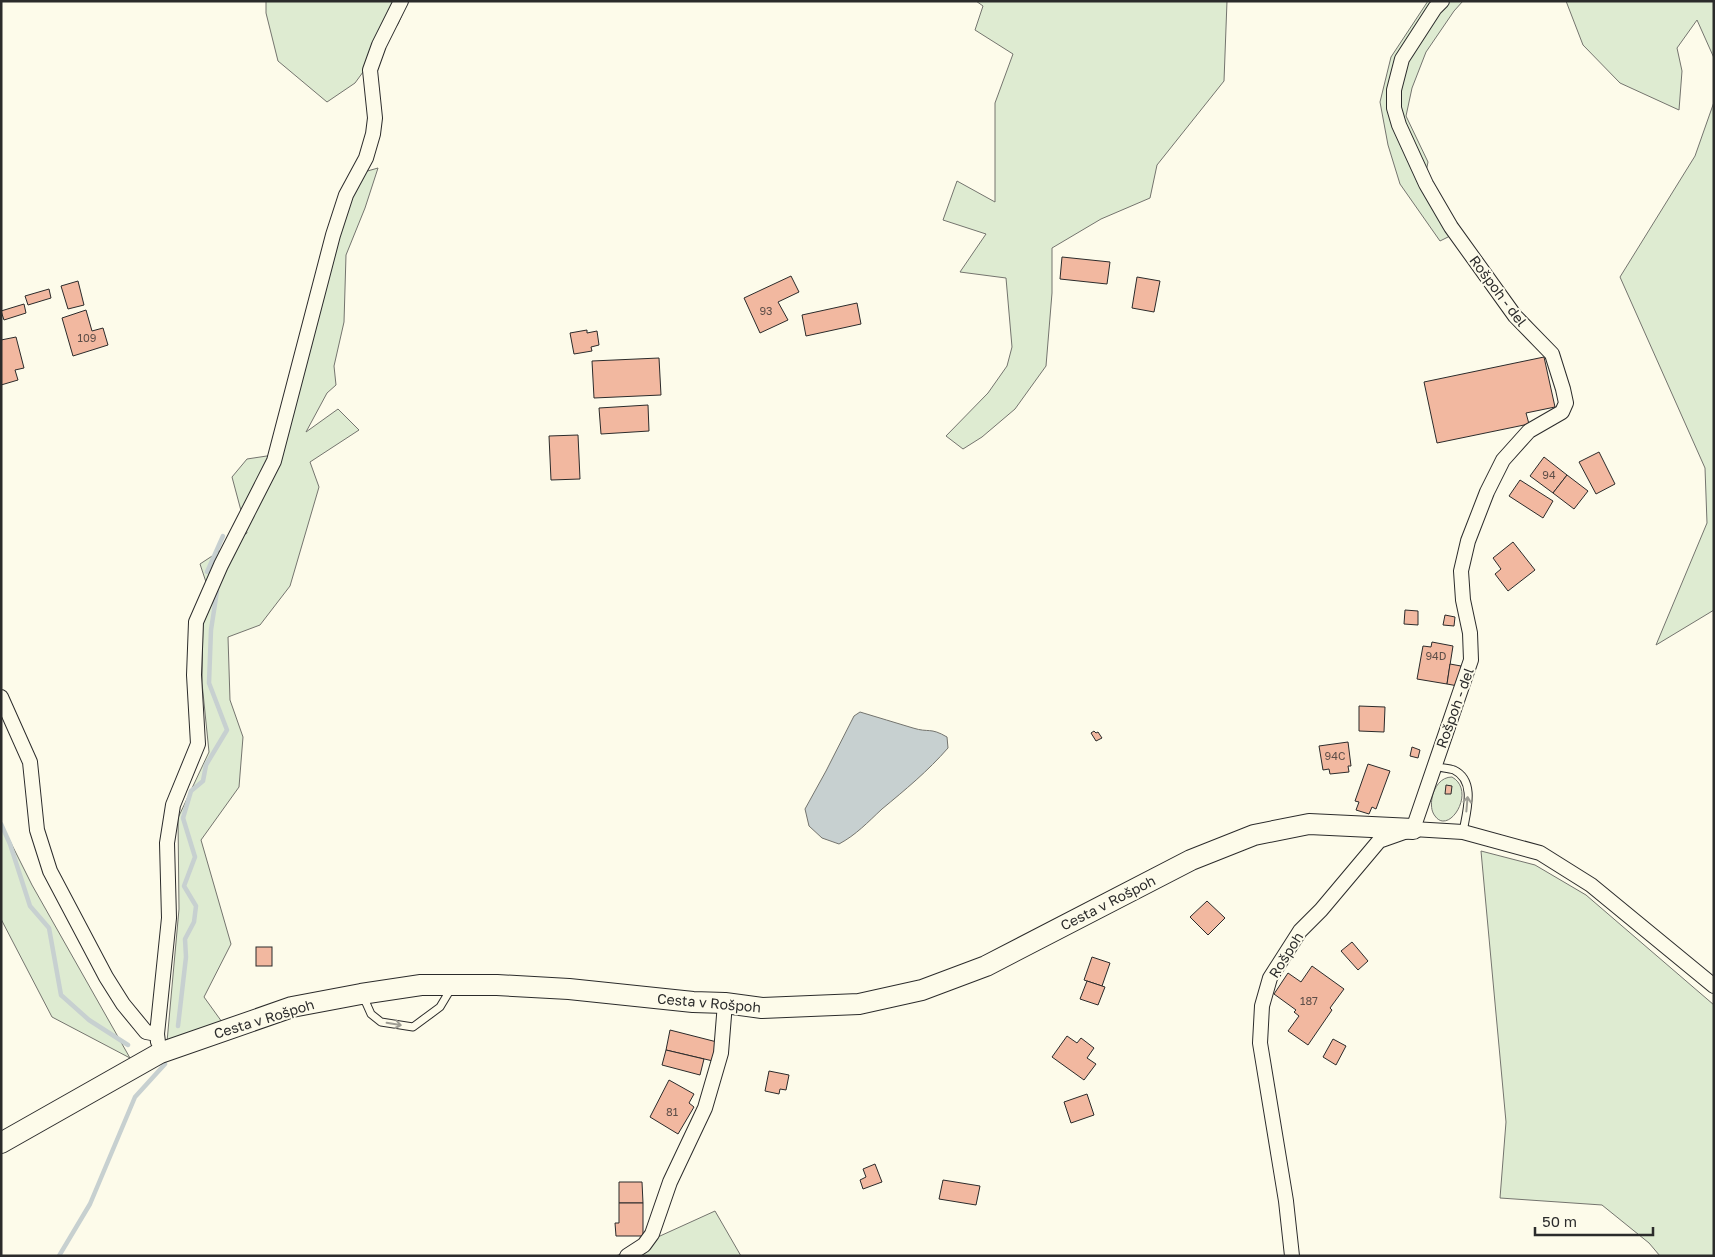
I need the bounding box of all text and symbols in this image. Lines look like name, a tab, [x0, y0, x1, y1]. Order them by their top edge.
street label: Rošpoh - del	[1466, 252, 1531, 330]
house number: 93	[759, 304, 773, 317]
house number: 109	[78, 331, 96, 344]
house number: 94	[1542, 468, 1556, 481]
house number: 94D	[1425, 649, 1447, 662]
street label: Rošpoh - del	[1432, 665, 1477, 750]
house number: 94C	[1325, 749, 1345, 762]
one-way arrow	[1463, 797, 1472, 813]
street label: Cesta v Rošpoh	[1057, 871, 1158, 934]
street label: Rošpoh	[1265, 929, 1306, 981]
street label: Cesta v Rošpoh	[656, 989, 762, 1016]
house number: 187	[1300, 994, 1318, 1007]
street label: Cesta v Rošpoh	[212, 995, 316, 1042]
one-way arrow	[386, 1019, 402, 1029]
house number: 81	[666, 1105, 678, 1118]
scale bar	[1535, 1204, 1652, 1236]
text: 50 m	[1542, 1212, 1577, 1230]

